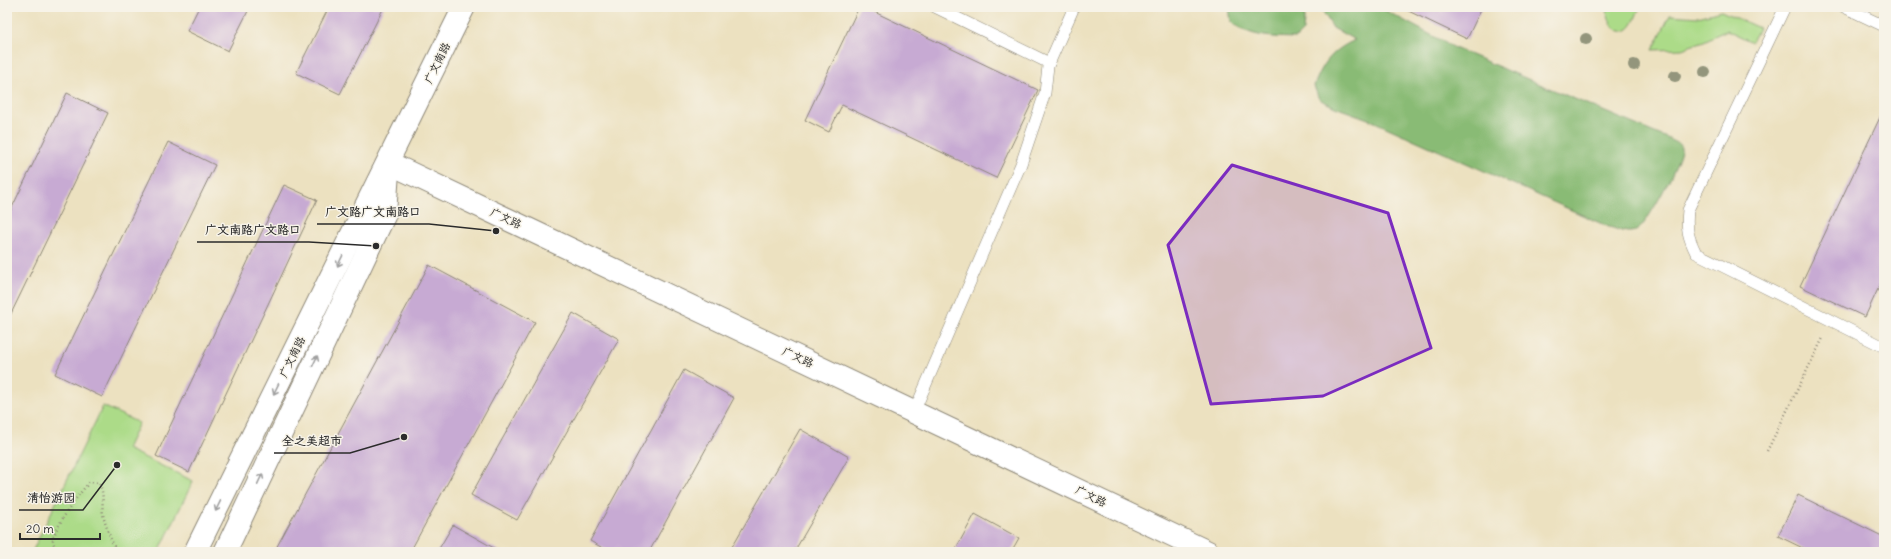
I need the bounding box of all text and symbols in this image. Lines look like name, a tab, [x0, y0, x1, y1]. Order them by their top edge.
street label: 广文南路	[421, 40, 453, 86]
callout: 广文路广文南路口	[317, 200, 429, 224]
text: 广文路广文南路口	[325, 204, 421, 219]
street label: 广文路	[488, 205, 524, 231]
callout: 广文南路广文路口	[197, 218, 309, 242]
text: 广文南路广文路口	[205, 222, 301, 237]
one-way arrow	[336, 254, 343, 266]
street label: 广文南路	[276, 334, 308, 380]
street label: 广文路	[780, 344, 816, 370]
one-way arrow	[312, 356, 319, 368]
one-way arrow	[272, 383, 279, 395]
callout: 全之美超市	[274, 429, 350, 453]
text: 全之美超市	[282, 433, 342, 448]
one-way arrow	[257, 473, 264, 485]
street label: 广文路	[1073, 482, 1109, 510]
callout: 清怡游园	[19, 486, 83, 510]
text: 清怡游园	[27, 490, 75, 505]
one-way arrow	[214, 500, 221, 512]
scale bar	[20, 515, 100, 541]
text: 20 m	[26, 521, 54, 536]

